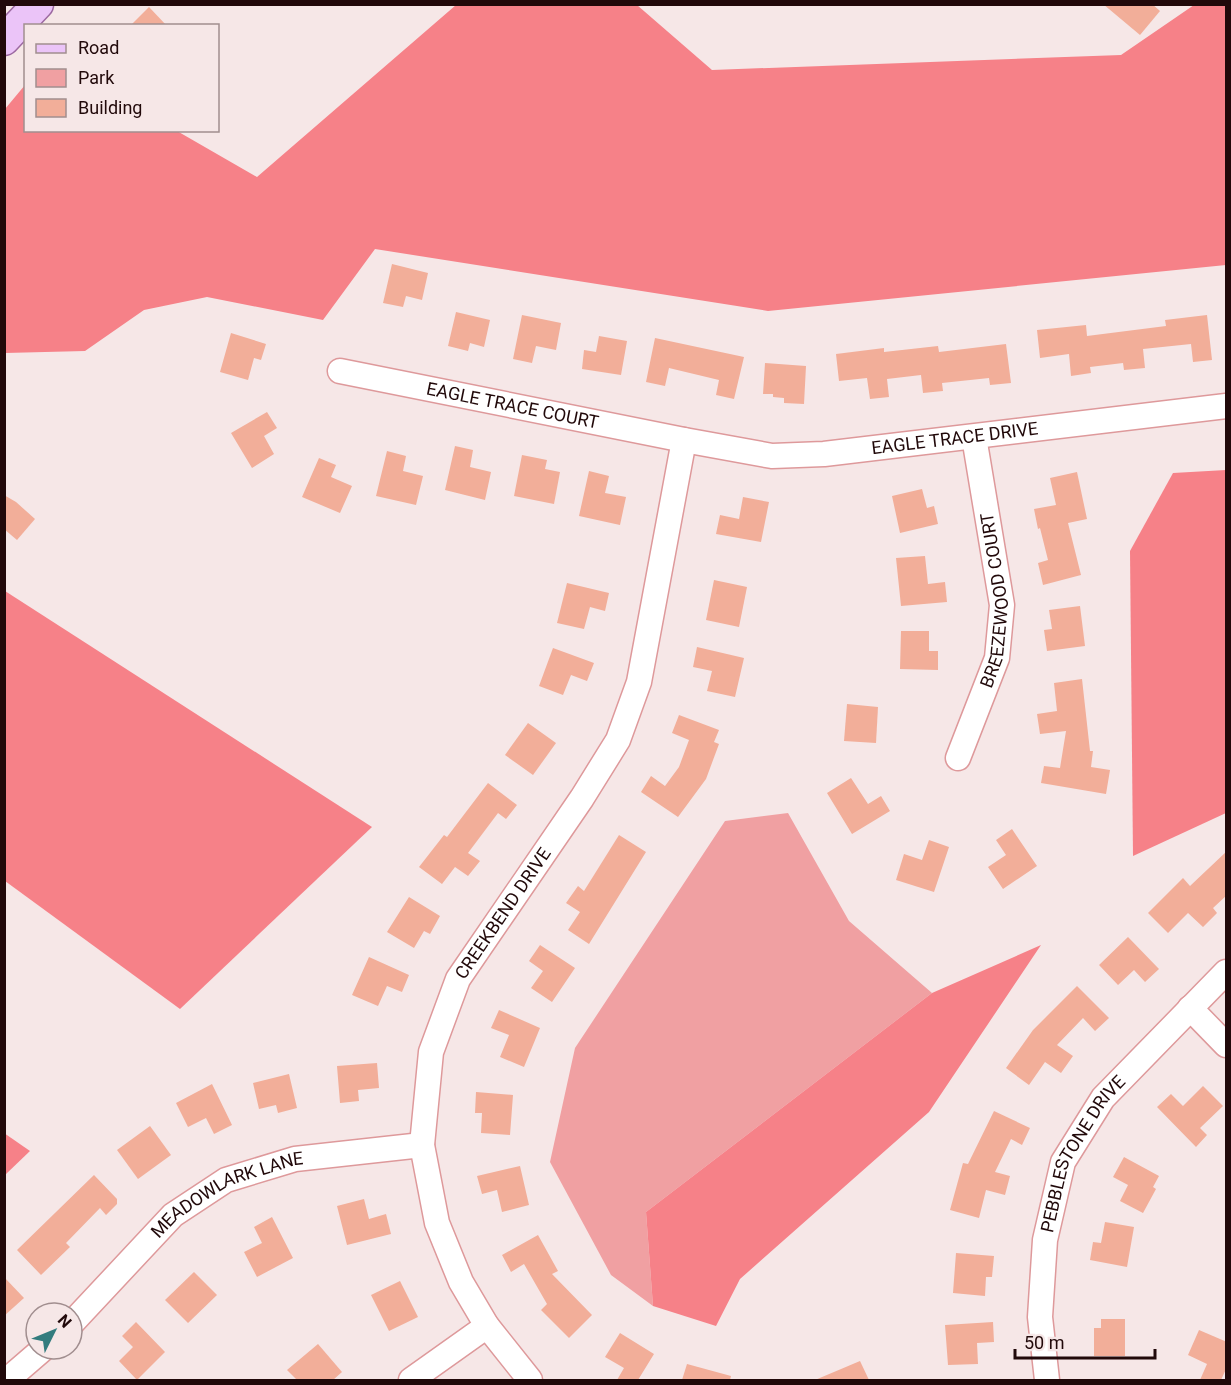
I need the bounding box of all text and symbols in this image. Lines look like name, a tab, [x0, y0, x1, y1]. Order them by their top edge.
legend	[24, 24, 219, 132]
text: Road	[78, 37, 119, 58]
text: Park	[78, 67, 115, 88]
text: Building	[78, 97, 142, 118]
street label: EAGLE TRACE COURT	[425, 378, 601, 433]
street label: EAGLE TRACE DRIVE	[870, 418, 1039, 458]
street label: BREEZEWOOD COURT	[975, 511, 1013, 691]
street label: CREEKBEND DRIVE	[450, 843, 555, 983]
street label: PEBBLESTONE DRIVE	[1036, 1071, 1129, 1234]
street label: MEADOWLARK LANE	[146, 1147, 304, 1242]
north arrow	[24, 1301, 84, 1361]
text: N	[54, 1311, 75, 1332]
scale bar	[1015, 1322, 1154, 1360]
text: 50 m	[1024, 1332, 1064, 1353]

